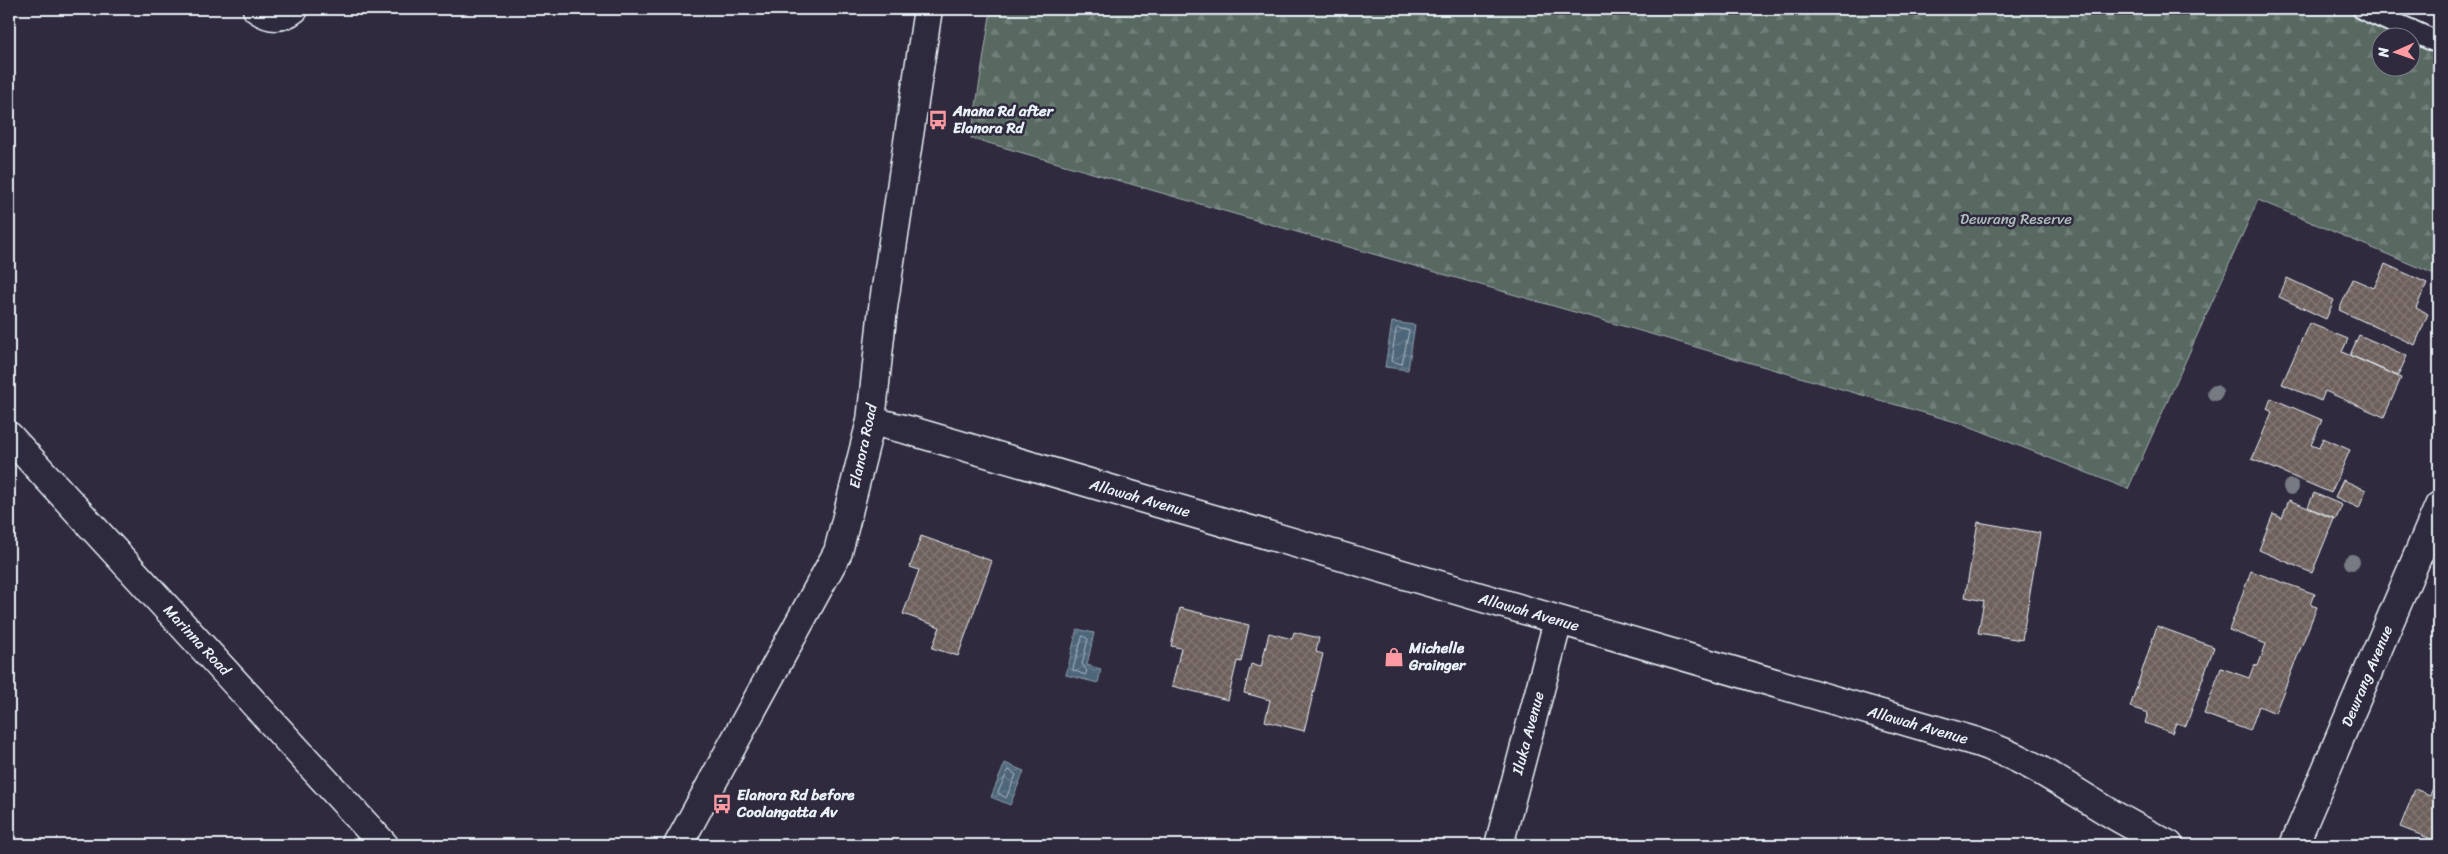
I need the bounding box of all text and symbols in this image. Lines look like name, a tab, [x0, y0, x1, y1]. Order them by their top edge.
north arrow	[2370, 28, 2420, 78]
text: N	[2371, 47, 2396, 59]
place label: Anana Rd after Elanora Rd	[952, 98, 1055, 141]
bus stop icon: Anana Rd after Elanora Rd	[927, 109, 949, 131]
park label: Dewrang Reserve	[1960, 206, 2072, 232]
street label: Elanora Road	[841, 400, 885, 491]
street label: Allawah Avenue	[1086, 471, 1194, 525]
street label: Allawah Avenue	[1475, 585, 1583, 639]
street label: Marinna Road	[157, 598, 238, 683]
street label: Dewrang Avenue	[2334, 621, 2400, 731]
place label: Michelle Grainger	[1408, 635, 1467, 678]
shop icon: Michelle Grainger	[1383, 646, 1405, 668]
street label: Iluka Avenue	[1504, 688, 1552, 779]
street label: Allawah Avenue	[1864, 698, 1972, 752]
place label: Elanora Rd before Coolangatta Av	[736, 782, 855, 825]
bus stop icon: Elanora Rd before Coolangatta Av	[711, 793, 733, 815]

